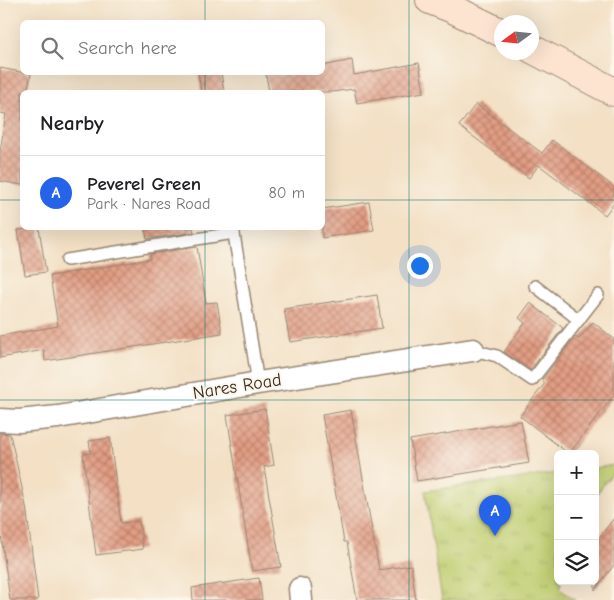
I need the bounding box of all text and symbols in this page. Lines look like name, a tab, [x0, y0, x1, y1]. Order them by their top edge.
north arrow	[494, 15, 539, 60]
search box	[20, 20, 325, 75]
icon: search	[38, 34, 66, 62]
text: Search here	[78, 37, 177, 59]
text: Nearby	[40, 111, 104, 135]
text: Peverel Green	[87, 173, 201, 195]
text: A	[52, 184, 60, 202]
text: 80 m	[268, 184, 305, 202]
text: Park · Nares Road	[87, 195, 211, 213]
your location	[407, 253, 433, 279]
street label: Nares Road	[191, 369, 283, 404]
map controls	[554, 450, 599, 585]
button: +	[554, 450, 599, 495]
pin: A	[479, 495, 511, 536]
button: −	[554, 495, 599, 540]
button: layers	[554, 540, 599, 585]

